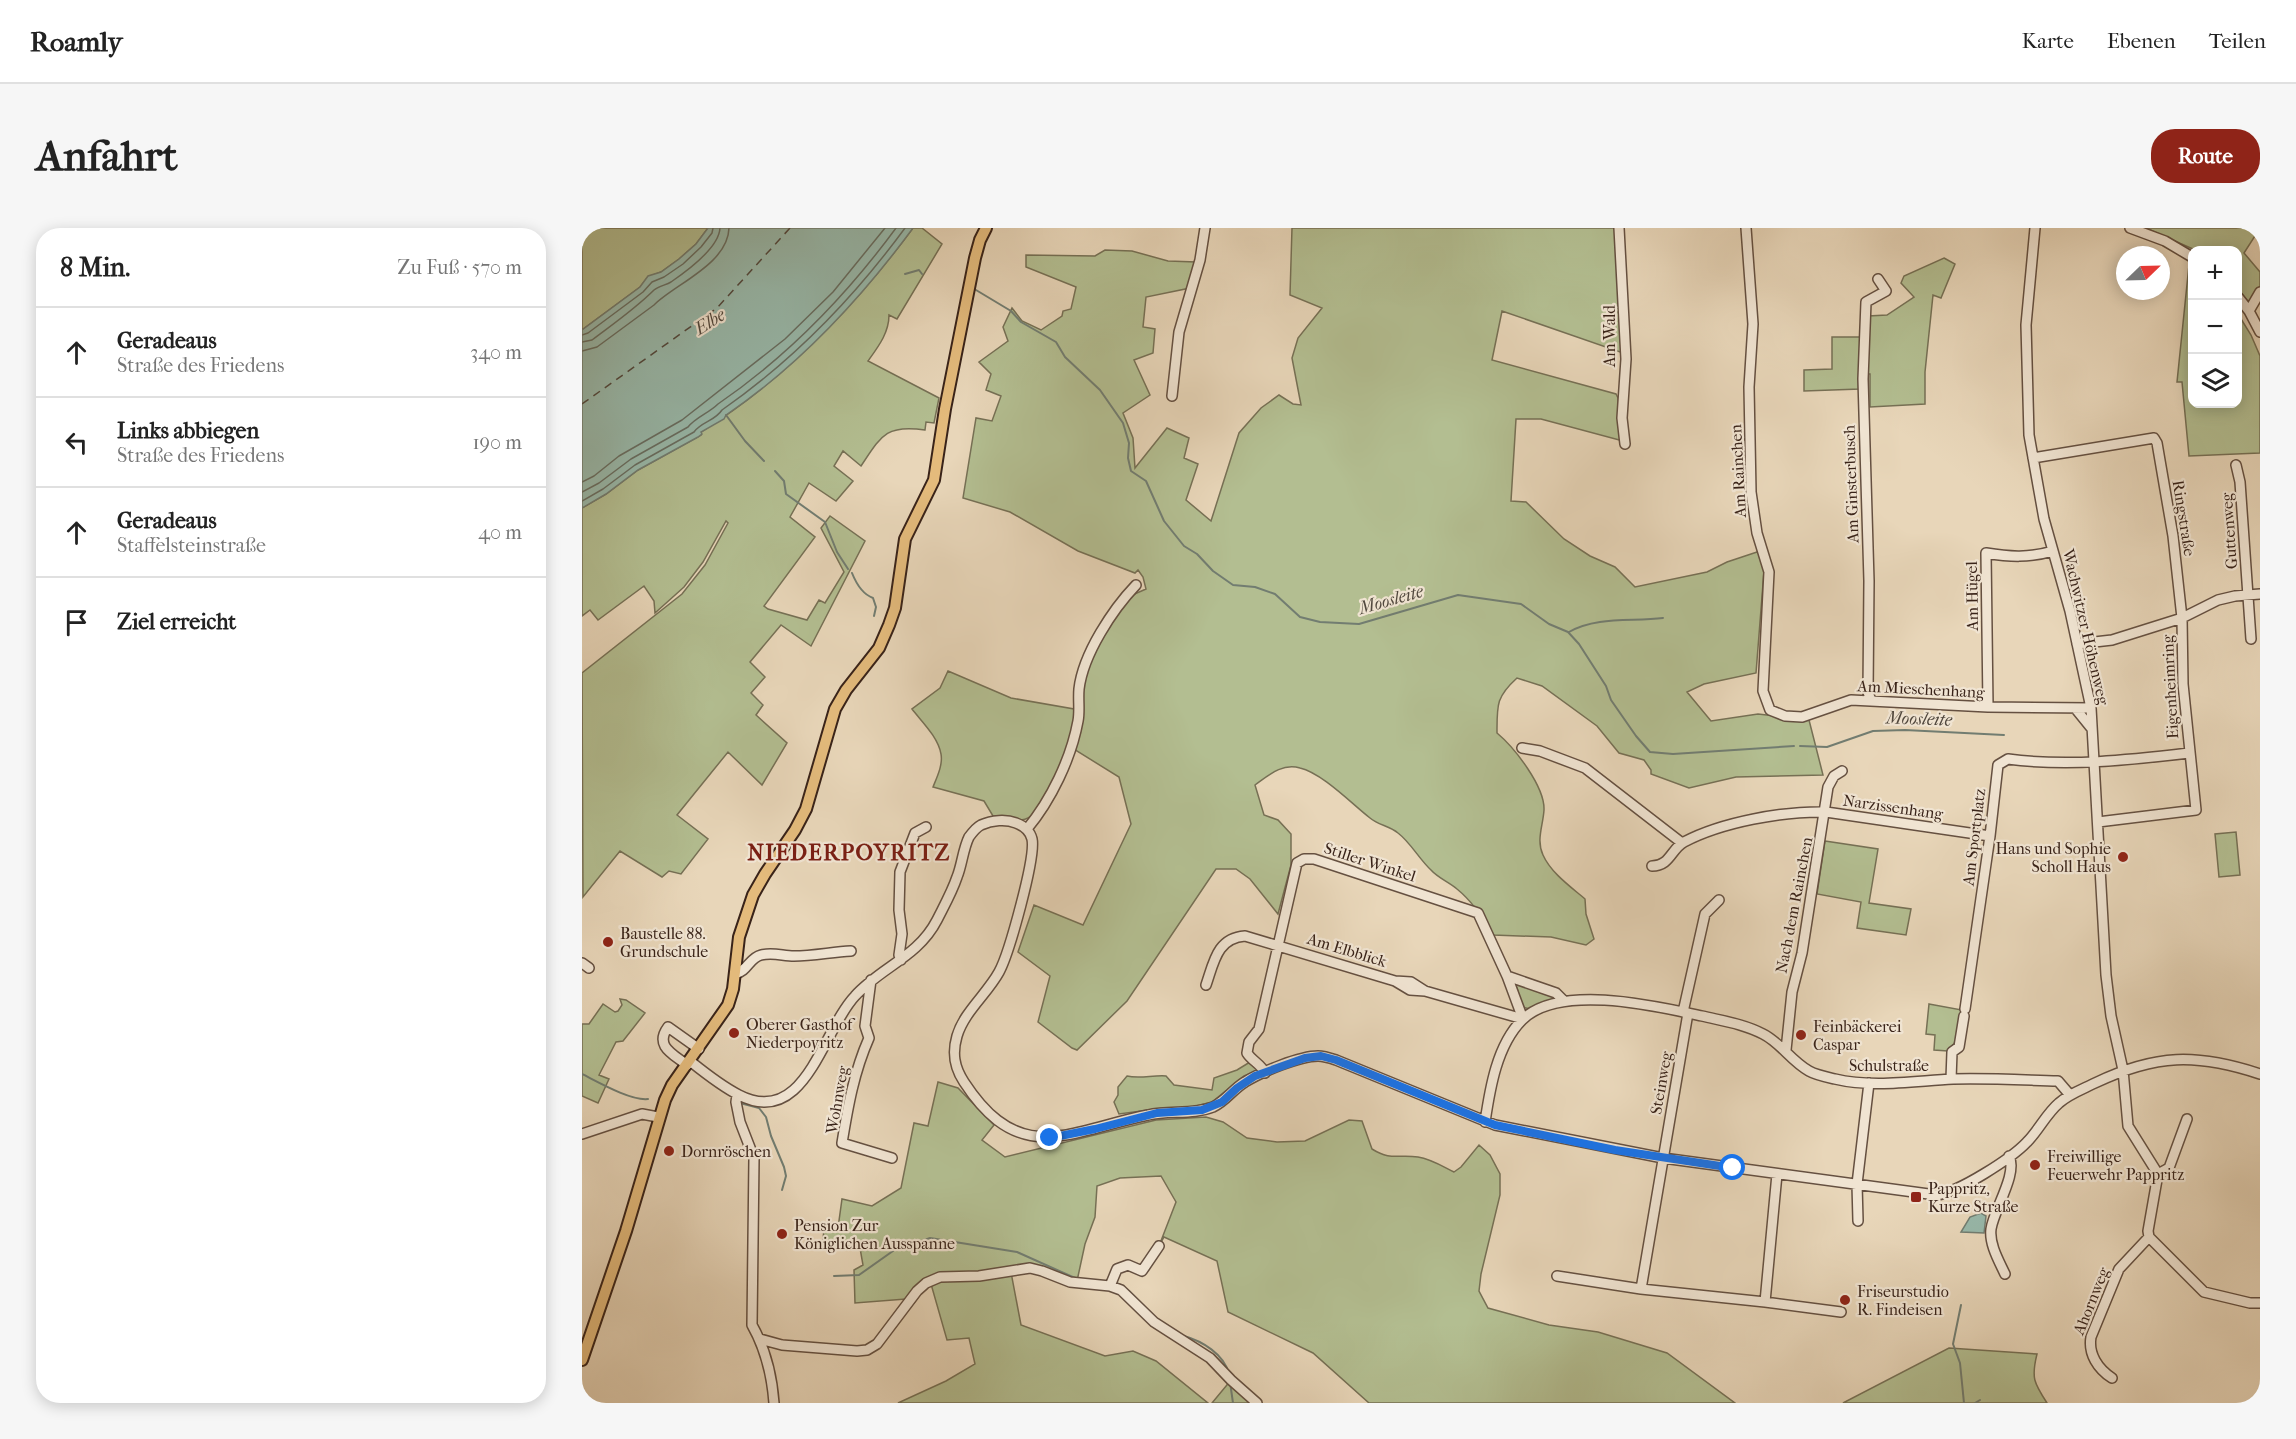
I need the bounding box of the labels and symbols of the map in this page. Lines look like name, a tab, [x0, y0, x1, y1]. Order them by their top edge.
north arrow	[2116, 246, 2170, 300]
water label: Elbe	[690, 304, 730, 340]
street label: Am Wald	[1600, 305, 1619, 368]
street label: Am Rainchen	[1726, 423, 1750, 519]
street label: Am Ginsterbusch	[1839, 425, 1863, 544]
street label: Ringstraße	[2169, 479, 2199, 557]
street label: Guttenweg	[2217, 492, 2241, 570]
street label: Wachwitzer Höhenweg	[2059, 546, 2113, 707]
street label: Am Hügel	[1962, 561, 1982, 632]
water label: Moosleite	[1355, 581, 1426, 620]
street label: Eigenheimring	[2158, 634, 2182, 740]
street label: Am Mieschenhang	[1856, 676, 1986, 702]
water label: Moosleite	[1884, 707, 1953, 731]
street label: Am Sportplatz	[1958, 787, 1989, 888]
street label: Narzissenhang	[1842, 791, 1945, 824]
street label: Nach dem Rainchen	[1771, 835, 1817, 975]
street label: Stiller Winkel	[1322, 838, 1419, 886]
place label: Hans und Sophie Scholl Haus	[1995, 839, 2111, 876]
district label: NIEDERPOYRITZ	[747, 840, 951, 866]
marker: Hans und Sophie Scholl Haus	[2116, 850, 2130, 864]
place label: Baustelle 88. Grundschule	[620, 924, 708, 961]
street label: Am Elbblick	[1304, 929, 1390, 971]
marker: Baustelle 88. Grundschule	[601, 935, 615, 949]
place label: Oberer Gasthof Niederpoyritz	[746, 1015, 856, 1052]
place label: Feinbäckerei Caspar	[1813, 1017, 1902, 1054]
marker: Oberer Gasthof Niederpoyritz	[727, 1026, 741, 1040]
marker: Feinbäckerei Caspar	[1794, 1028, 1808, 1042]
street label: Steinweg	[1646, 1050, 1676, 1116]
street label: Schulstraße	[1849, 1056, 1929, 1075]
street label: Wohnweg	[822, 1064, 852, 1136]
route end	[1036, 1124, 1062, 1150]
place label: Dornröschen	[681, 1142, 772, 1161]
marker: Dornröschen	[662, 1144, 676, 1158]
place label: Freiwillige Feuerwehr Pappritz	[2047, 1147, 2184, 1184]
route start	[1719, 1154, 1745, 1180]
marker: Freiwillige Feuerwehr Pappritz	[2028, 1158, 2042, 1172]
place label: Pappritz, Kurze Straße	[1928, 1179, 2019, 1216]
marker: Pappritz, Kurze Straße	[1909, 1190, 1923, 1204]
place label: Pension Zur Königlichen Ausspanne	[794, 1216, 955, 1253]
marker: Pension Zur Königlichen Ausspanne	[775, 1227, 789, 1241]
street label: Ahornweg	[2068, 1264, 2113, 1338]
place label: Friseurstudio R. Findeisen	[1857, 1282, 1949, 1319]
marker: Friseurstudio R. Findeisen	[1838, 1293, 1852, 1307]

